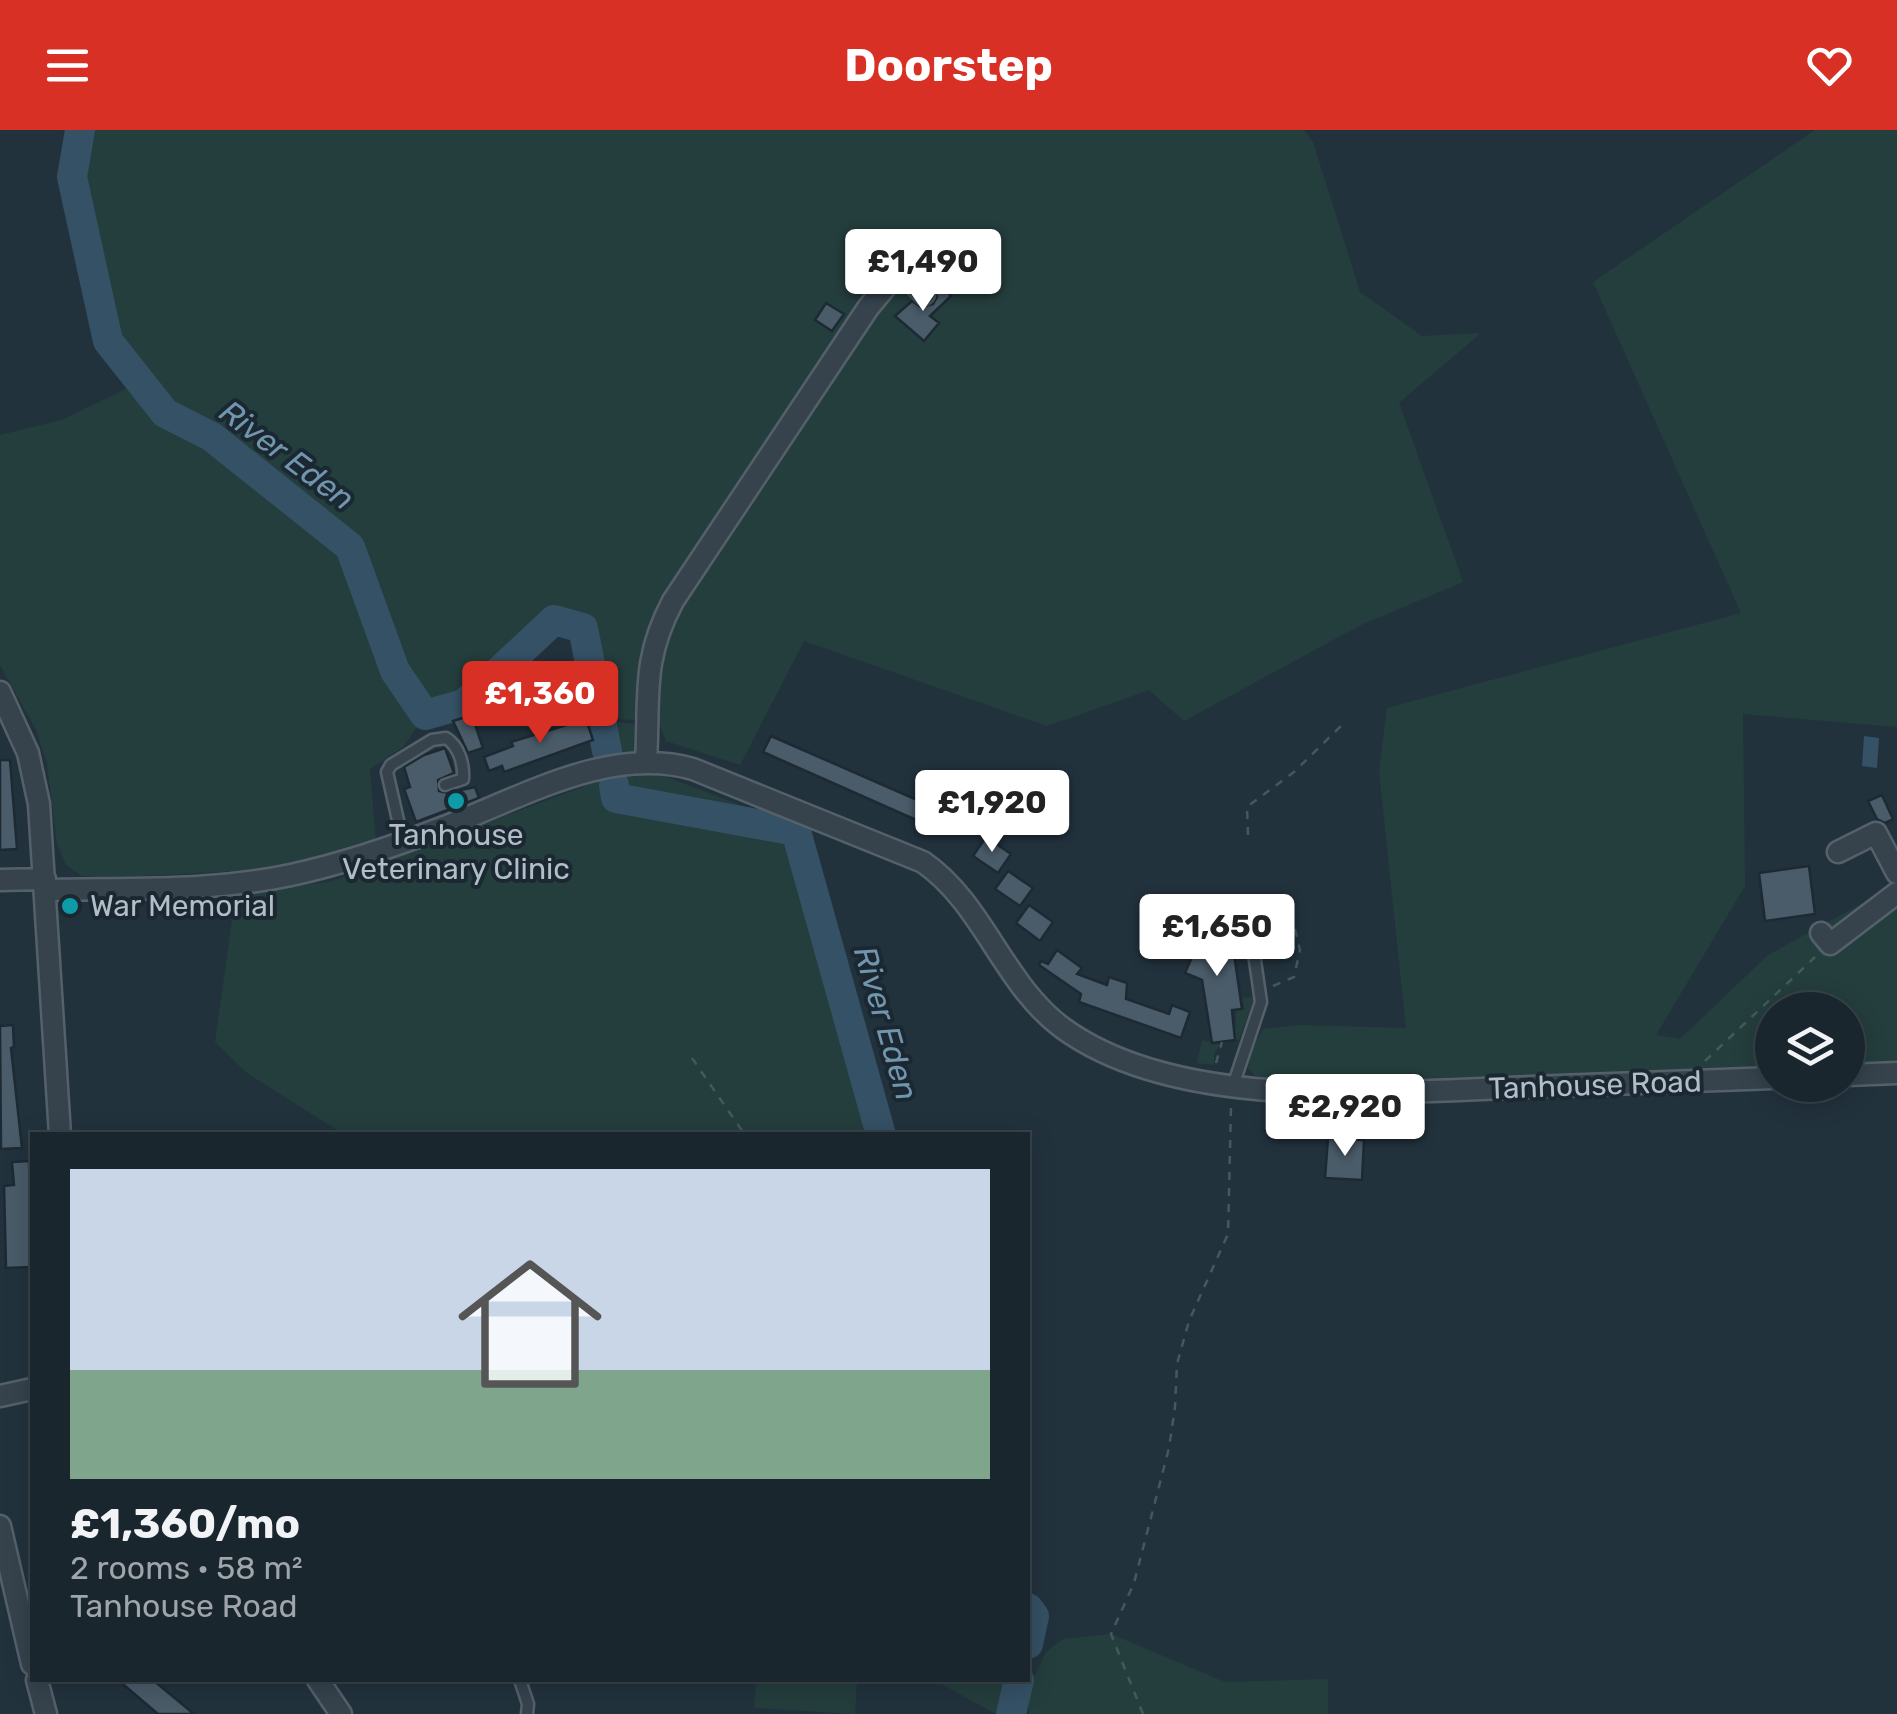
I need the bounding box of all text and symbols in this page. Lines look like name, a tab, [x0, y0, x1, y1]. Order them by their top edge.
icon: menu	[40, 38, 95, 93]
icon: heart	[1802, 38, 1857, 93]
text: Doorstep	[844, 39, 1053, 92]
pin: £1,490	[842, 229, 1004, 314]
text: £1,490	[867, 242, 979, 280]
water label: River Eden	[212, 392, 362, 518]
pin: £1,360	[459, 661, 621, 746]
text: £1,360	[484, 674, 596, 712]
pin: £1,920	[911, 770, 1073, 855]
text: £1,920	[937, 783, 1047, 821]
marker: Tanhouse Veterinary Clinic	[445, 790, 467, 812]
place label: Tanhouse Veterinary Clinic	[342, 817, 570, 887]
place label: War Memorial	[90, 888, 275, 924]
pin: £1,650	[1136, 894, 1298, 979]
marker: War Memorial	[59, 895, 81, 917]
text: £1,650	[1162, 907, 1272, 945]
water label: River Eden	[846, 942, 926, 1104]
map controls	[1755, 992, 1865, 1102]
button: layers	[1755, 992, 1865, 1102]
street label: Tanhouse Road	[1488, 1063, 1702, 1107]
pin: £2,920	[1264, 1074, 1426, 1159]
text: £2,920	[1288, 1087, 1402, 1125]
icon: home	[440, 1234, 620, 1414]
text: £1,360/mo	[70, 1499, 300, 1549]
text: 2 rooms · 58 m²	[70, 1549, 303, 1587]
text: Tanhouse Road	[70, 1587, 298, 1625]

